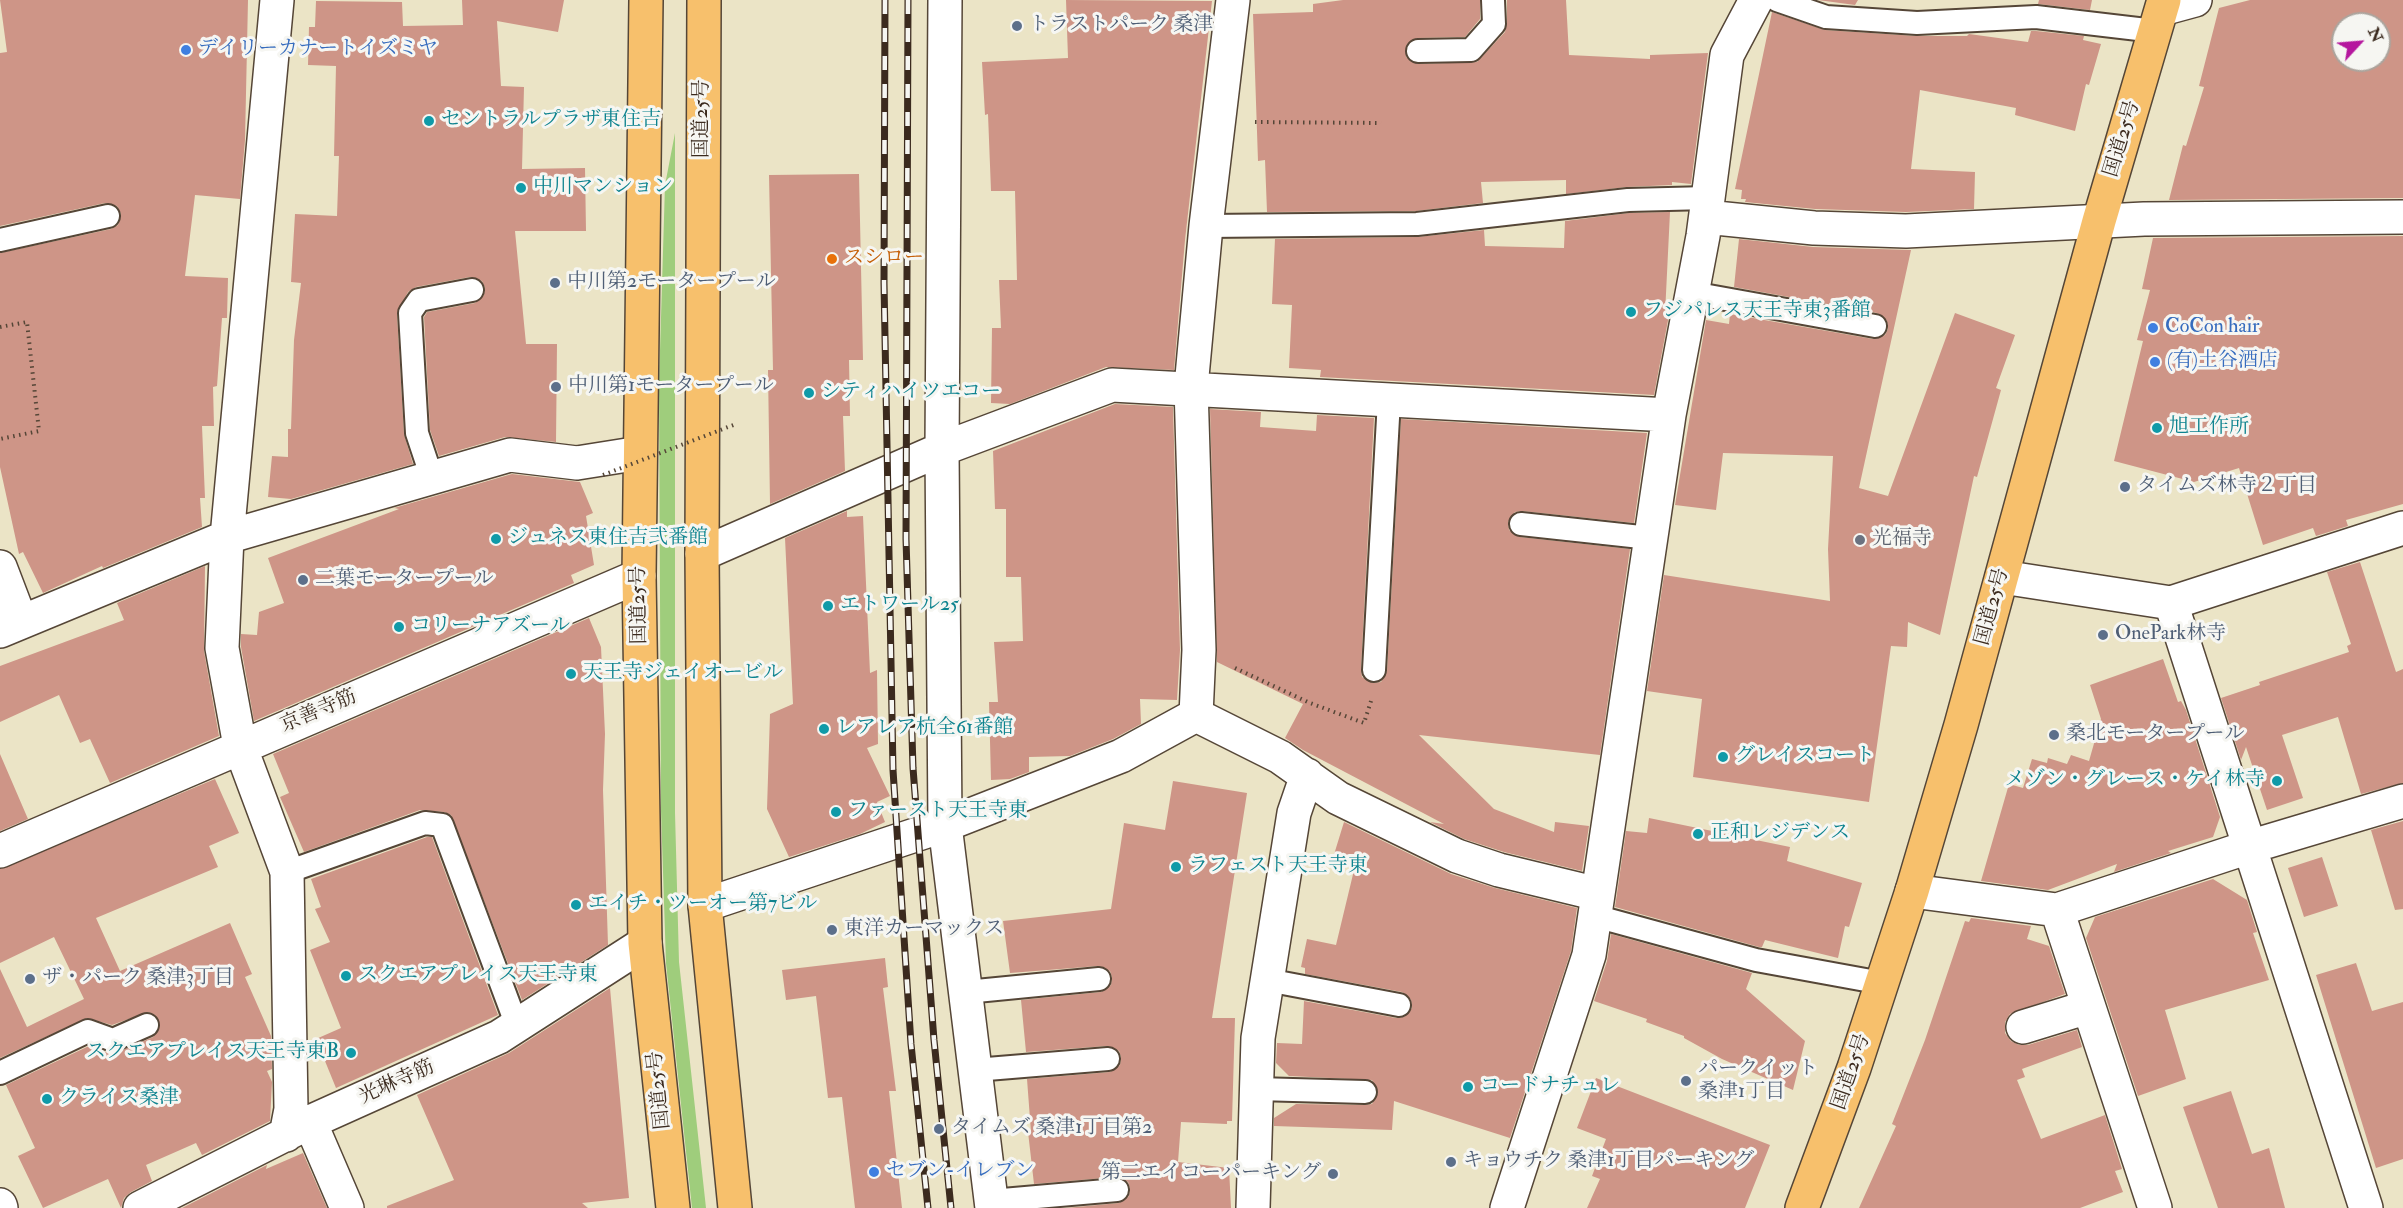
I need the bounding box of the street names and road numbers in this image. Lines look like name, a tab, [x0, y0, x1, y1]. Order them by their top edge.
street label: 国道25号	[691, 80, 715, 158]
street label: 国道25号	[2100, 98, 2146, 180]
street label: 国道25号	[627, 565, 653, 645]
street label: 国道25号	[1971, 566, 2015, 648]
street label: 京善寺筋	[277, 685, 361, 739]
street label: 国道25号	[1828, 1031, 1876, 1113]
street label: 国道25号	[644, 1050, 676, 1130]
street label: 光琳寺筋	[356, 1056, 438, 1110]

